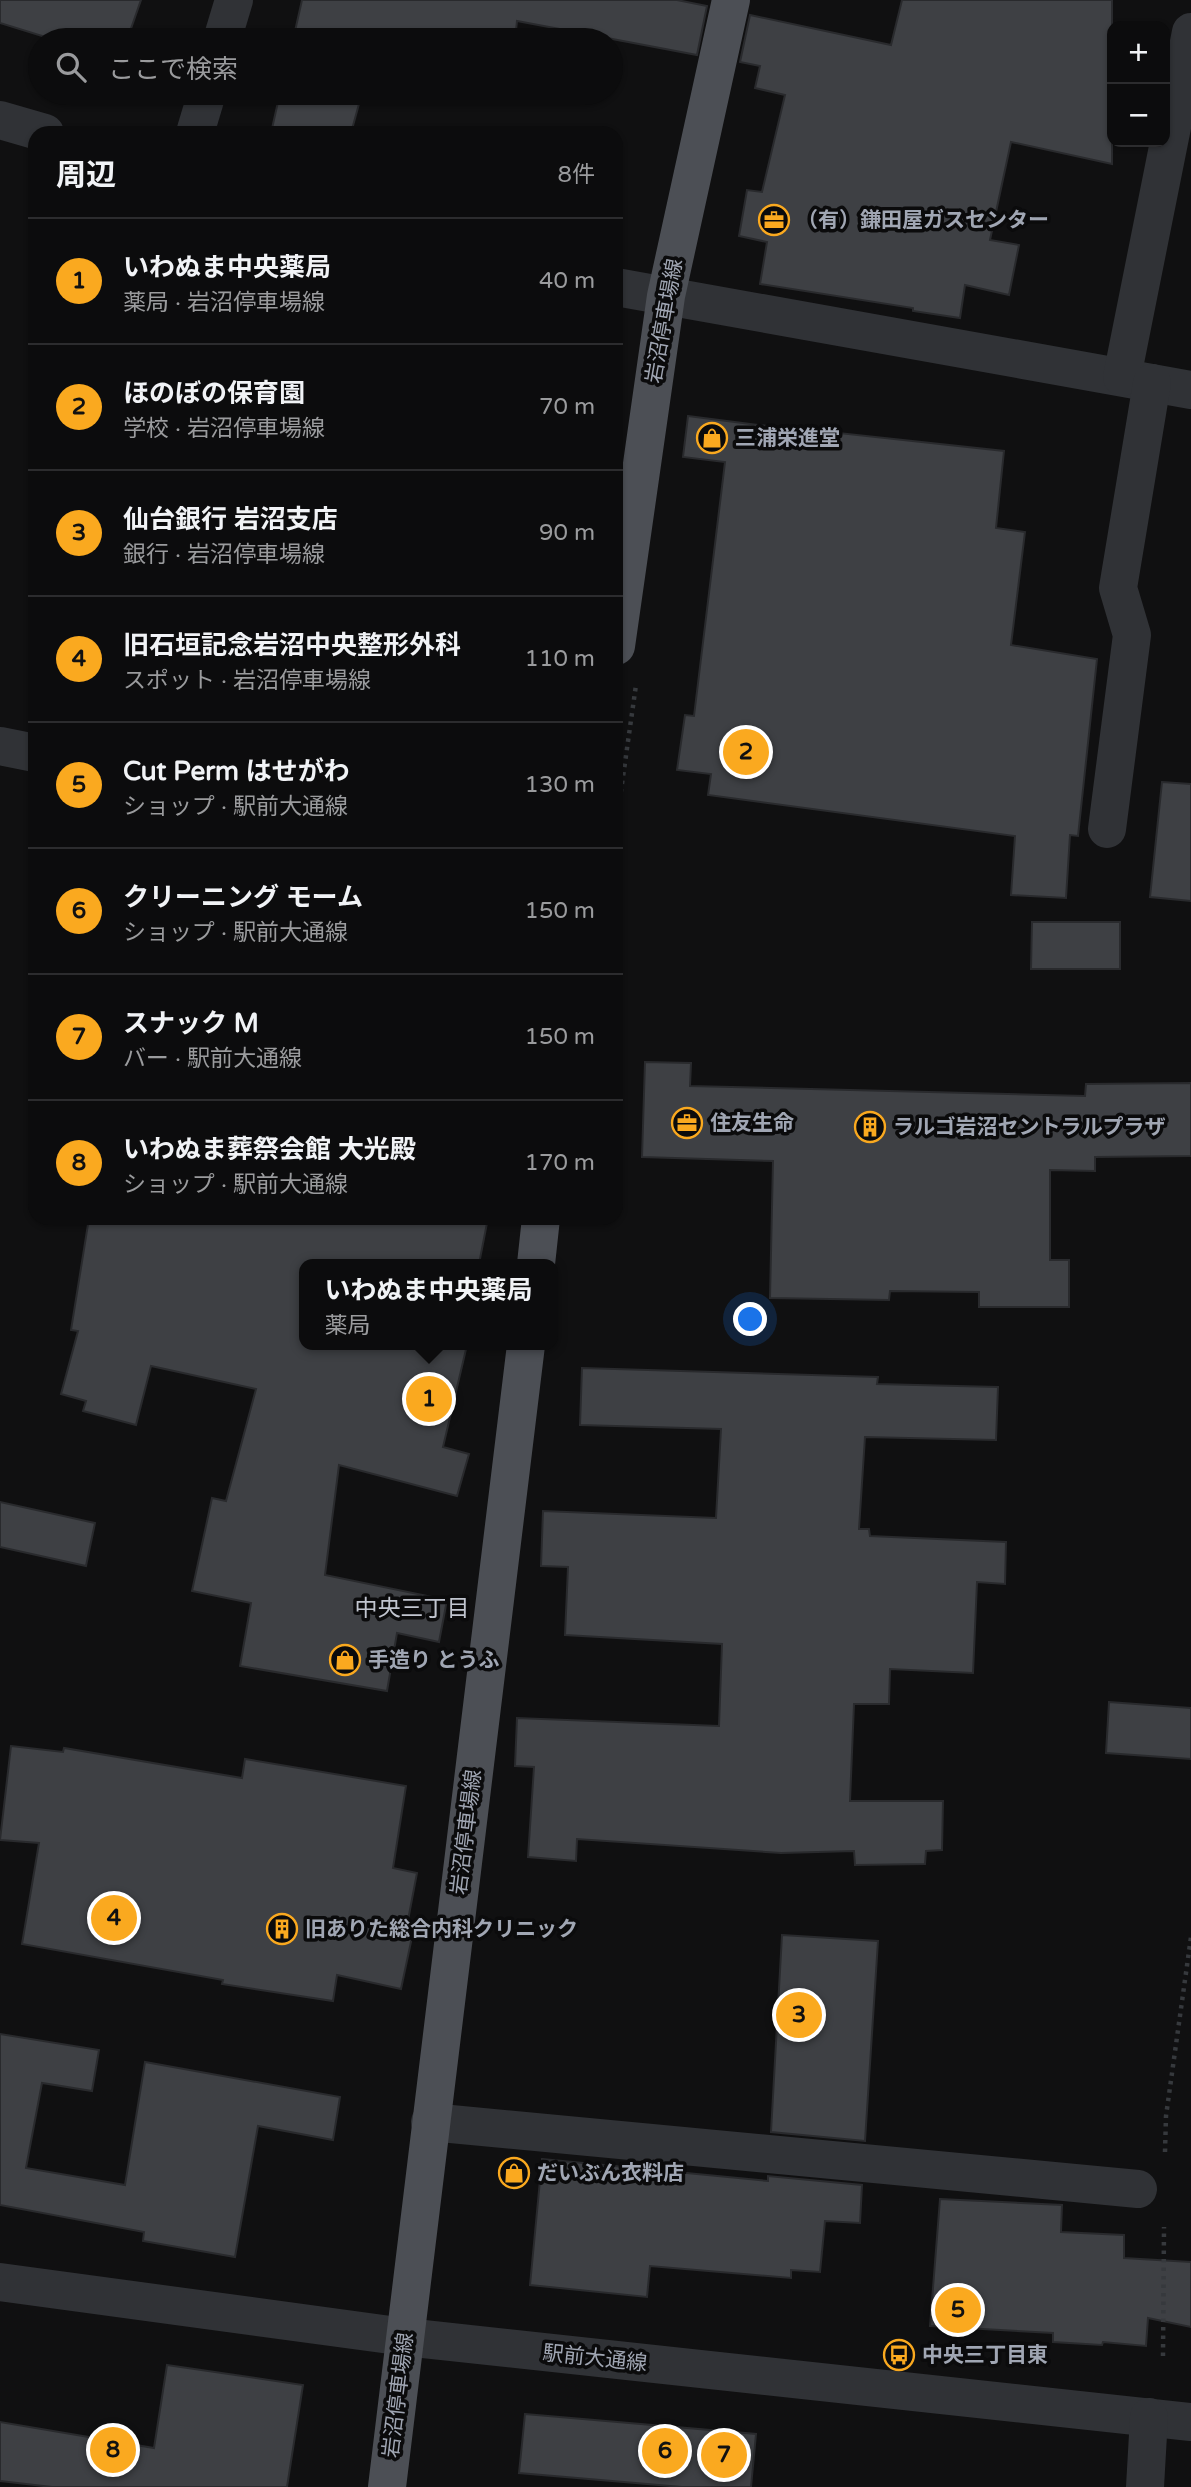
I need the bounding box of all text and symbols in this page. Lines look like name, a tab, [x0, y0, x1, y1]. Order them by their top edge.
map controls	[1107, 21, 1170, 147]
button: +	[1107, 21, 1170, 84]
search box	[28, 28, 623, 105]
icon: search	[52, 48, 90, 86]
text: ここで検索	[108, 54, 238, 85]
button: −	[1107, 84, 1170, 147]
text: 周辺	[56, 157, 116, 194]
text: 8件	[558, 161, 595, 189]
office icon: （有）鎌田屋ガスセンター	[757, 203, 791, 237]
place label: （有）鎌田屋ガスセンター	[797, 208, 1049, 233]
text: いわぬま中央薬局	[123, 252, 331, 283]
street label: 岩沼停車場線	[641, 257, 688, 385]
text: 1	[72, 267, 86, 295]
text: 40 m	[539, 267, 595, 295]
text: 薬局 · 岩沼停車場線	[123, 289, 325, 317]
text: ほのぼの保育園	[123, 378, 305, 409]
text: 2	[72, 393, 86, 421]
text: 70 m	[539, 393, 595, 421]
text: 学校 · 岩沼停車場線	[123, 415, 325, 443]
shop icon: 三浦栄進堂	[695, 421, 729, 455]
place label: 三浦栄進堂	[735, 426, 840, 451]
text: 仙台銀行 岩沼支店	[123, 504, 338, 535]
text: 3	[72, 519, 86, 547]
text: 90 m	[539, 519, 595, 547]
text: 銀行 · 岩沼停車場線	[123, 541, 325, 569]
text: 旧石垣記念岩沼中央整形外科	[123, 630, 461, 661]
text: 4	[72, 645, 86, 673]
text: 110 m	[525, 645, 595, 673]
text: スポット · 岩沼停車場線	[123, 667, 371, 695]
pin: 2	[723, 726, 769, 778]
text: Cut Perm はせがわ	[123, 756, 350, 787]
text: 5	[72, 771, 86, 799]
text: 130 m	[525, 771, 595, 799]
text: ショップ · 駅前大通線	[123, 793, 348, 821]
text: クリーニング モーム	[123, 882, 363, 913]
text: 6	[72, 897, 86, 925]
text: 150 m	[525, 897, 595, 925]
text: ショップ · 駅前大通線	[123, 919, 348, 947]
text: スナック M	[123, 1008, 259, 1039]
text: 7	[72, 1023, 86, 1051]
text: 150 m	[525, 1023, 595, 1051]
text: バー · 駅前大通線	[123, 1045, 302, 1073]
office icon: 住友生命	[670, 1106, 704, 1140]
building icon: ラルゴ岩沼セントラルプラザ	[853, 1110, 887, 1144]
place label: 住友生命	[710, 1111, 794, 1136]
place label: ラルゴ岩沼セントラルプラザ	[893, 1115, 1166, 1140]
text: いわぬま葬祭会館 大光殿	[123, 1134, 416, 1165]
text: 8	[72, 1149, 86, 1177]
text: 170 m	[525, 1149, 595, 1177]
text: ショップ · 駅前大通線	[123, 1171, 348, 1199]
popup	[299, 1259, 558, 1350]
text: いわぬま中央薬局	[324, 1275, 533, 1306]
your location	[733, 1302, 767, 1336]
text: 薬局	[324, 1312, 370, 1340]
pin: 1	[406, 1373, 452, 1425]
district label: 中央三丁目	[355, 1595, 470, 1623]
shop icon: 手造り とうふ	[328, 1643, 362, 1677]
place label: 手造り とうふ	[368, 1648, 499, 1673]
street label: 岩沼停車場線	[446, 1768, 487, 1896]
pin: 4	[91, 1892, 137, 1944]
building icon: 旧ありた総合内科クリニック	[265, 1912, 299, 1946]
place label: 旧ありた総合内科クリニック	[305, 1917, 578, 1942]
pin: 3	[776, 1989, 822, 2041]
shop icon: だいぶん衣料店	[497, 2156, 531, 2190]
place label: だいぶん衣料店	[537, 2161, 684, 2186]
pin: 5	[935, 2284, 981, 2336]
street label: 岩沼停車場線	[378, 2331, 419, 2459]
bus stop icon: 中央三丁目東	[882, 2338, 916, 2372]
street label: 駅前大通線	[541, 2341, 648, 2376]
place label: 中央三丁目東	[922, 2343, 1048, 2368]
pin: 8	[90, 2424, 136, 2476]
pin: 6	[642, 2425, 688, 2477]
pin: 7	[701, 2429, 747, 2481]

